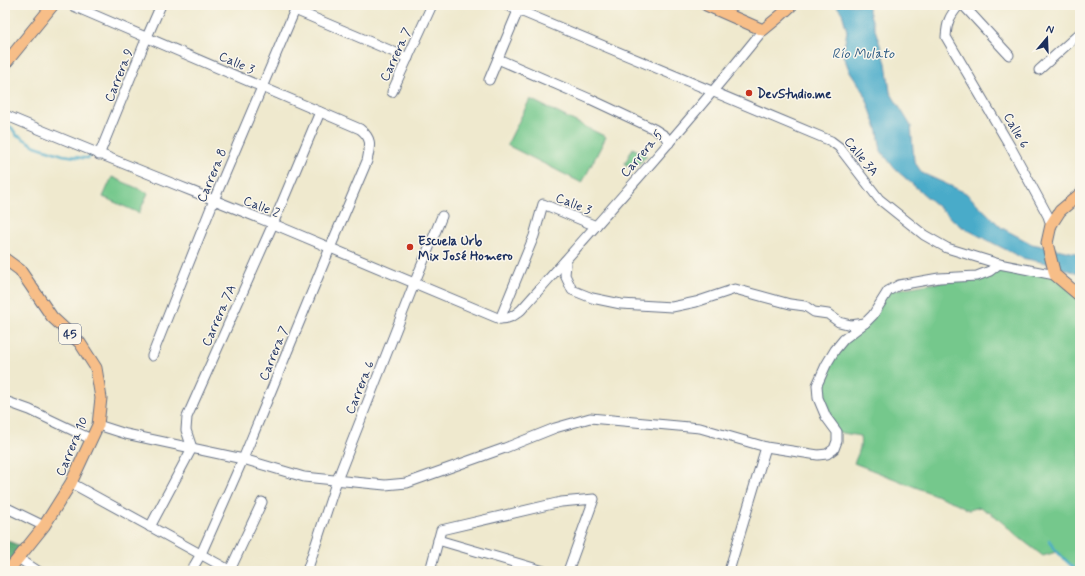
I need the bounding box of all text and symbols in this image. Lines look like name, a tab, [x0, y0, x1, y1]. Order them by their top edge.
north arrow	[1027, 18, 1067, 58]
text: N	[1044, 22, 1056, 37]
street label: Carrera 7	[376, 25, 416, 84]
water label: Río Mulato	[832, 45, 895, 63]
street label: Carrera 9	[101, 46, 138, 105]
street label: Calle 3	[216, 48, 257, 79]
place label: DevStudio.me	[757, 86, 832, 103]
marker: DevStudio.me	[744, 88, 754, 98]
street label: Calle 6	[999, 110, 1033, 152]
street label: Carrera 5	[617, 127, 668, 181]
street label: Calle 3A	[840, 134, 882, 180]
street label: Carrera 8	[193, 146, 231, 205]
street label: Calle 3	[553, 190, 594, 219]
street label: Calle 2	[241, 192, 283, 223]
place label: Escuela Urb Mix José Homero	[418, 233, 513, 265]
marker: Escuela Urb Mix José Homero	[405, 242, 415, 252]
street label: Carrera 7A	[198, 282, 241, 349]
road number: 45	[59, 324, 81, 344]
street label: Carrera 7	[256, 324, 293, 383]
street label: Carrera 6	[342, 358, 379, 417]
street label: Carrera 10	[52, 414, 92, 479]

